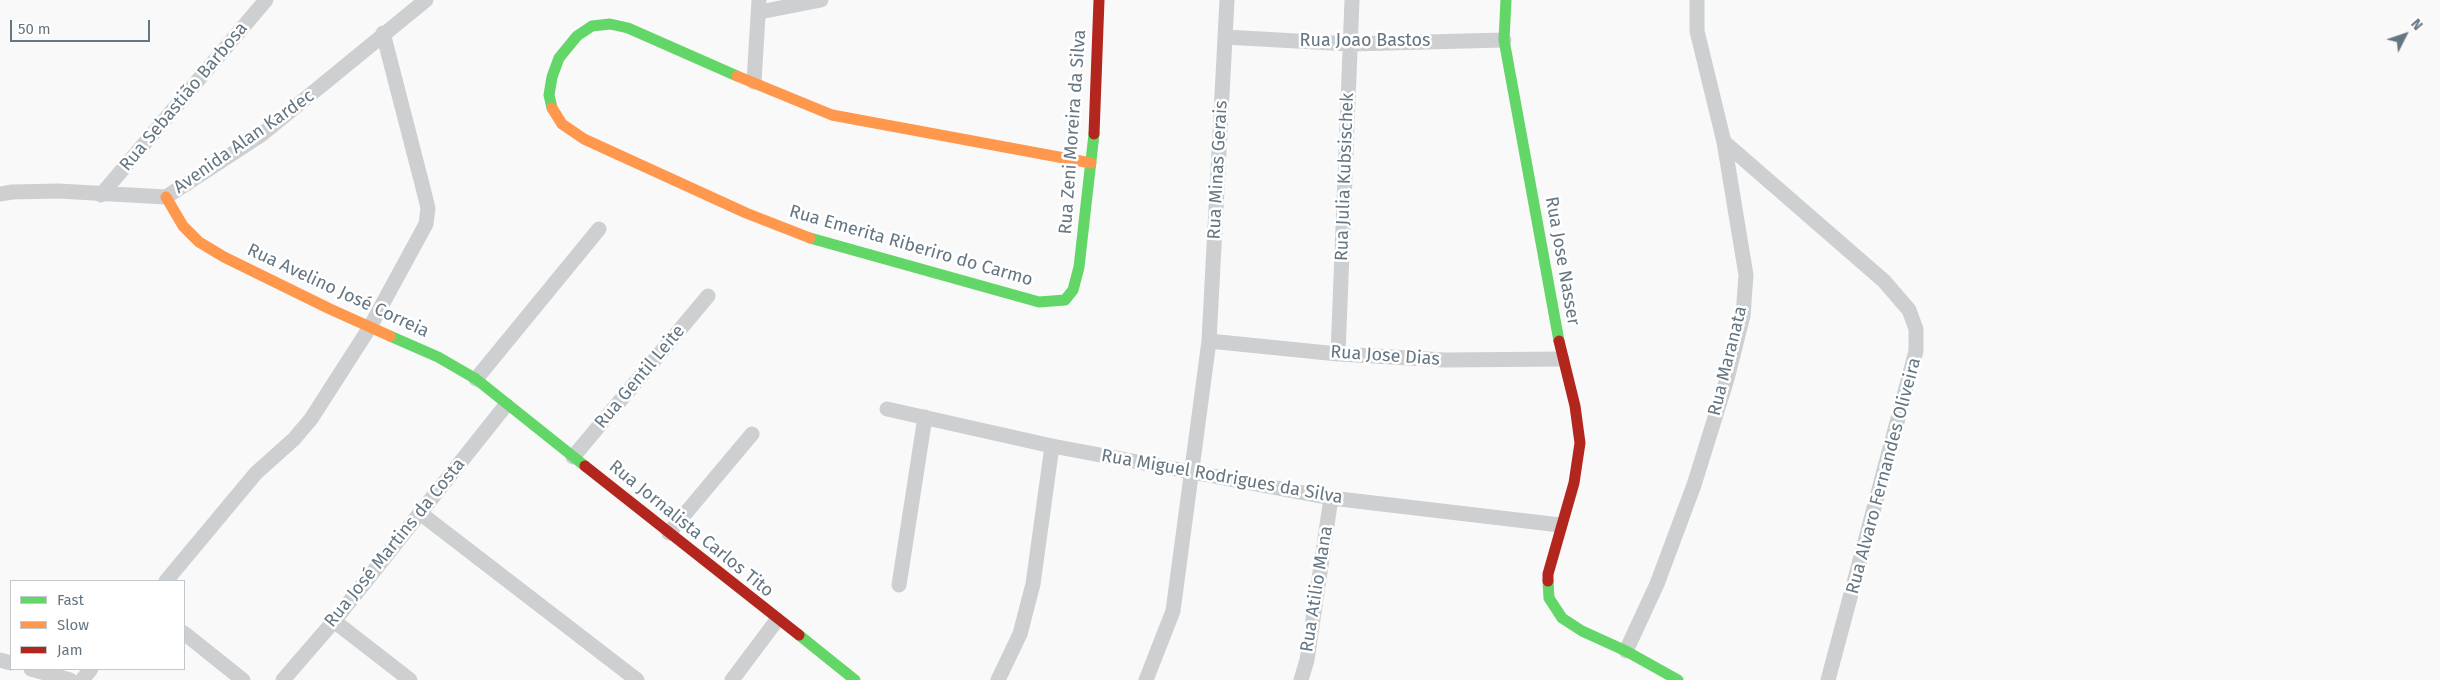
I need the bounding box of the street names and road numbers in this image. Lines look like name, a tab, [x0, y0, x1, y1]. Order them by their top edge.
street label: Rua Sebastião Barbosa	[115, 18, 253, 176]
street label: Rua Zeni Moreira da Silva	[1055, 29, 1091, 235]
street label: Rua Joao Bastos	[1300, 30, 1430, 52]
street label: Avenida Alan Kardec	[170, 85, 318, 199]
street label: Rua Julia Kubsischek	[1331, 92, 1359, 262]
street label: Rua Minas Gerais	[1204, 100, 1232, 240]
street label: Rua Jose Nasser	[1540, 195, 1584, 327]
street label: Rua Emerita Riberiro do Carmo	[787, 201, 1035, 291]
street label: Rua Avelino José Correia	[244, 239, 432, 343]
street label: Rua Maranata	[1704, 304, 1752, 418]
street label: Rua Gentil Leite	[590, 321, 690, 433]
street label: Rua Jose Dias	[1330, 341, 1440, 371]
street label: Rua Alvaro Fernandes Oliveira	[1842, 356, 1926, 596]
street label: Rua Miguel Rodrigues da Silva	[1100, 445, 1344, 509]
street label: Rua José Martins da Costa	[320, 454, 470, 632]
street label: Rua Jornalista Carlos Tito	[604, 456, 778, 602]
street label: Rua Atilio Mana	[1296, 524, 1338, 654]

